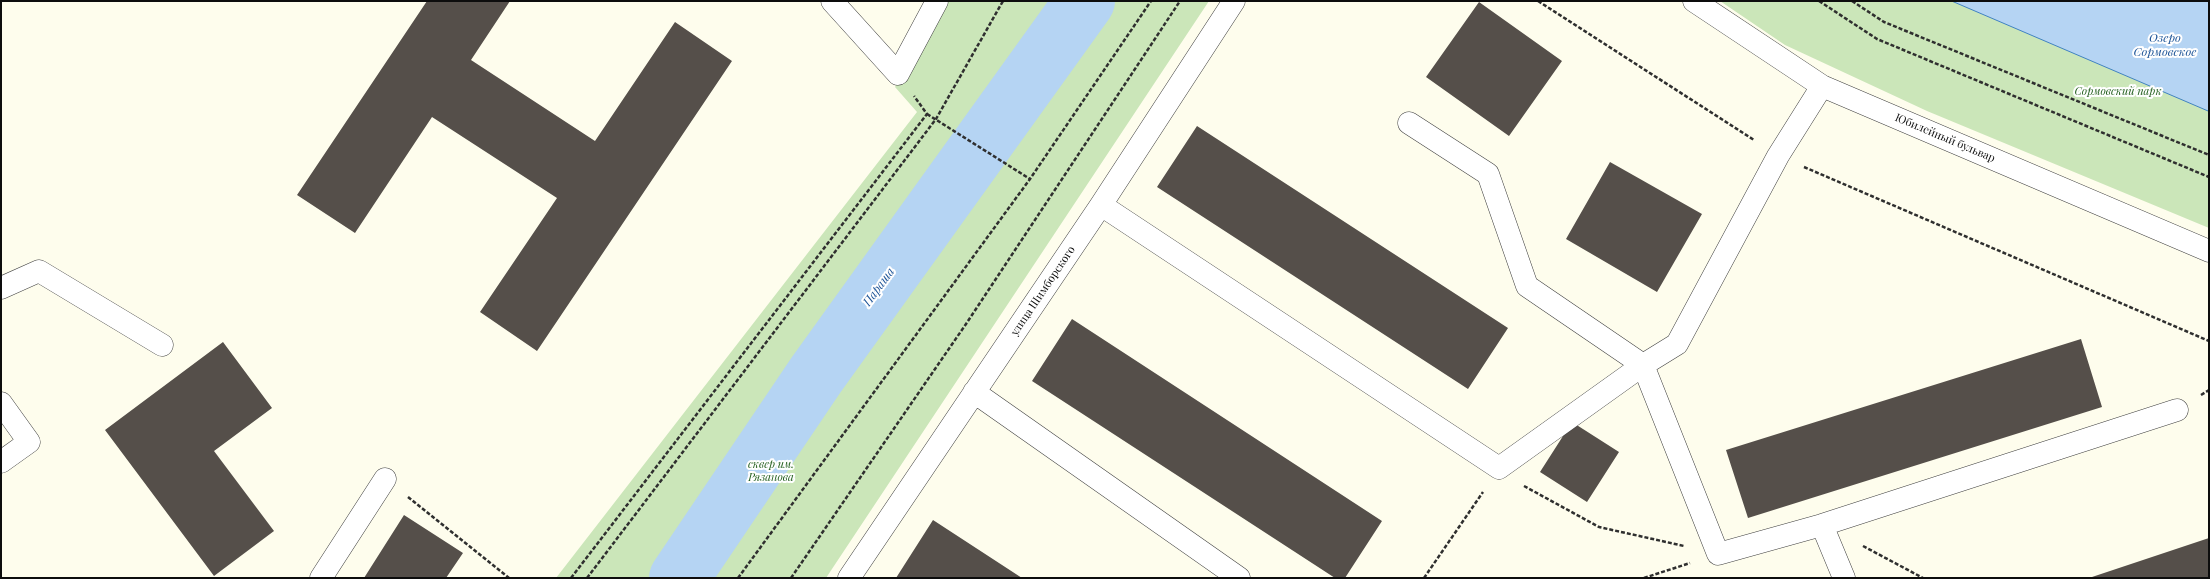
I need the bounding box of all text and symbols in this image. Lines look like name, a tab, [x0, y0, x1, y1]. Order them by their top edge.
water label: Озеро Сормовское	[2134, 31, 2196, 59]
park label: Сормовский парк	[2074, 85, 2162, 99]
street label: Юбилейный бульвар	[1893, 111, 1997, 165]
street label: улица Шимборского	[1008, 244, 1078, 338]
water label: Параша	[860, 265, 898, 309]
park label: сквер им. Рязанова	[748, 458, 794, 484]

